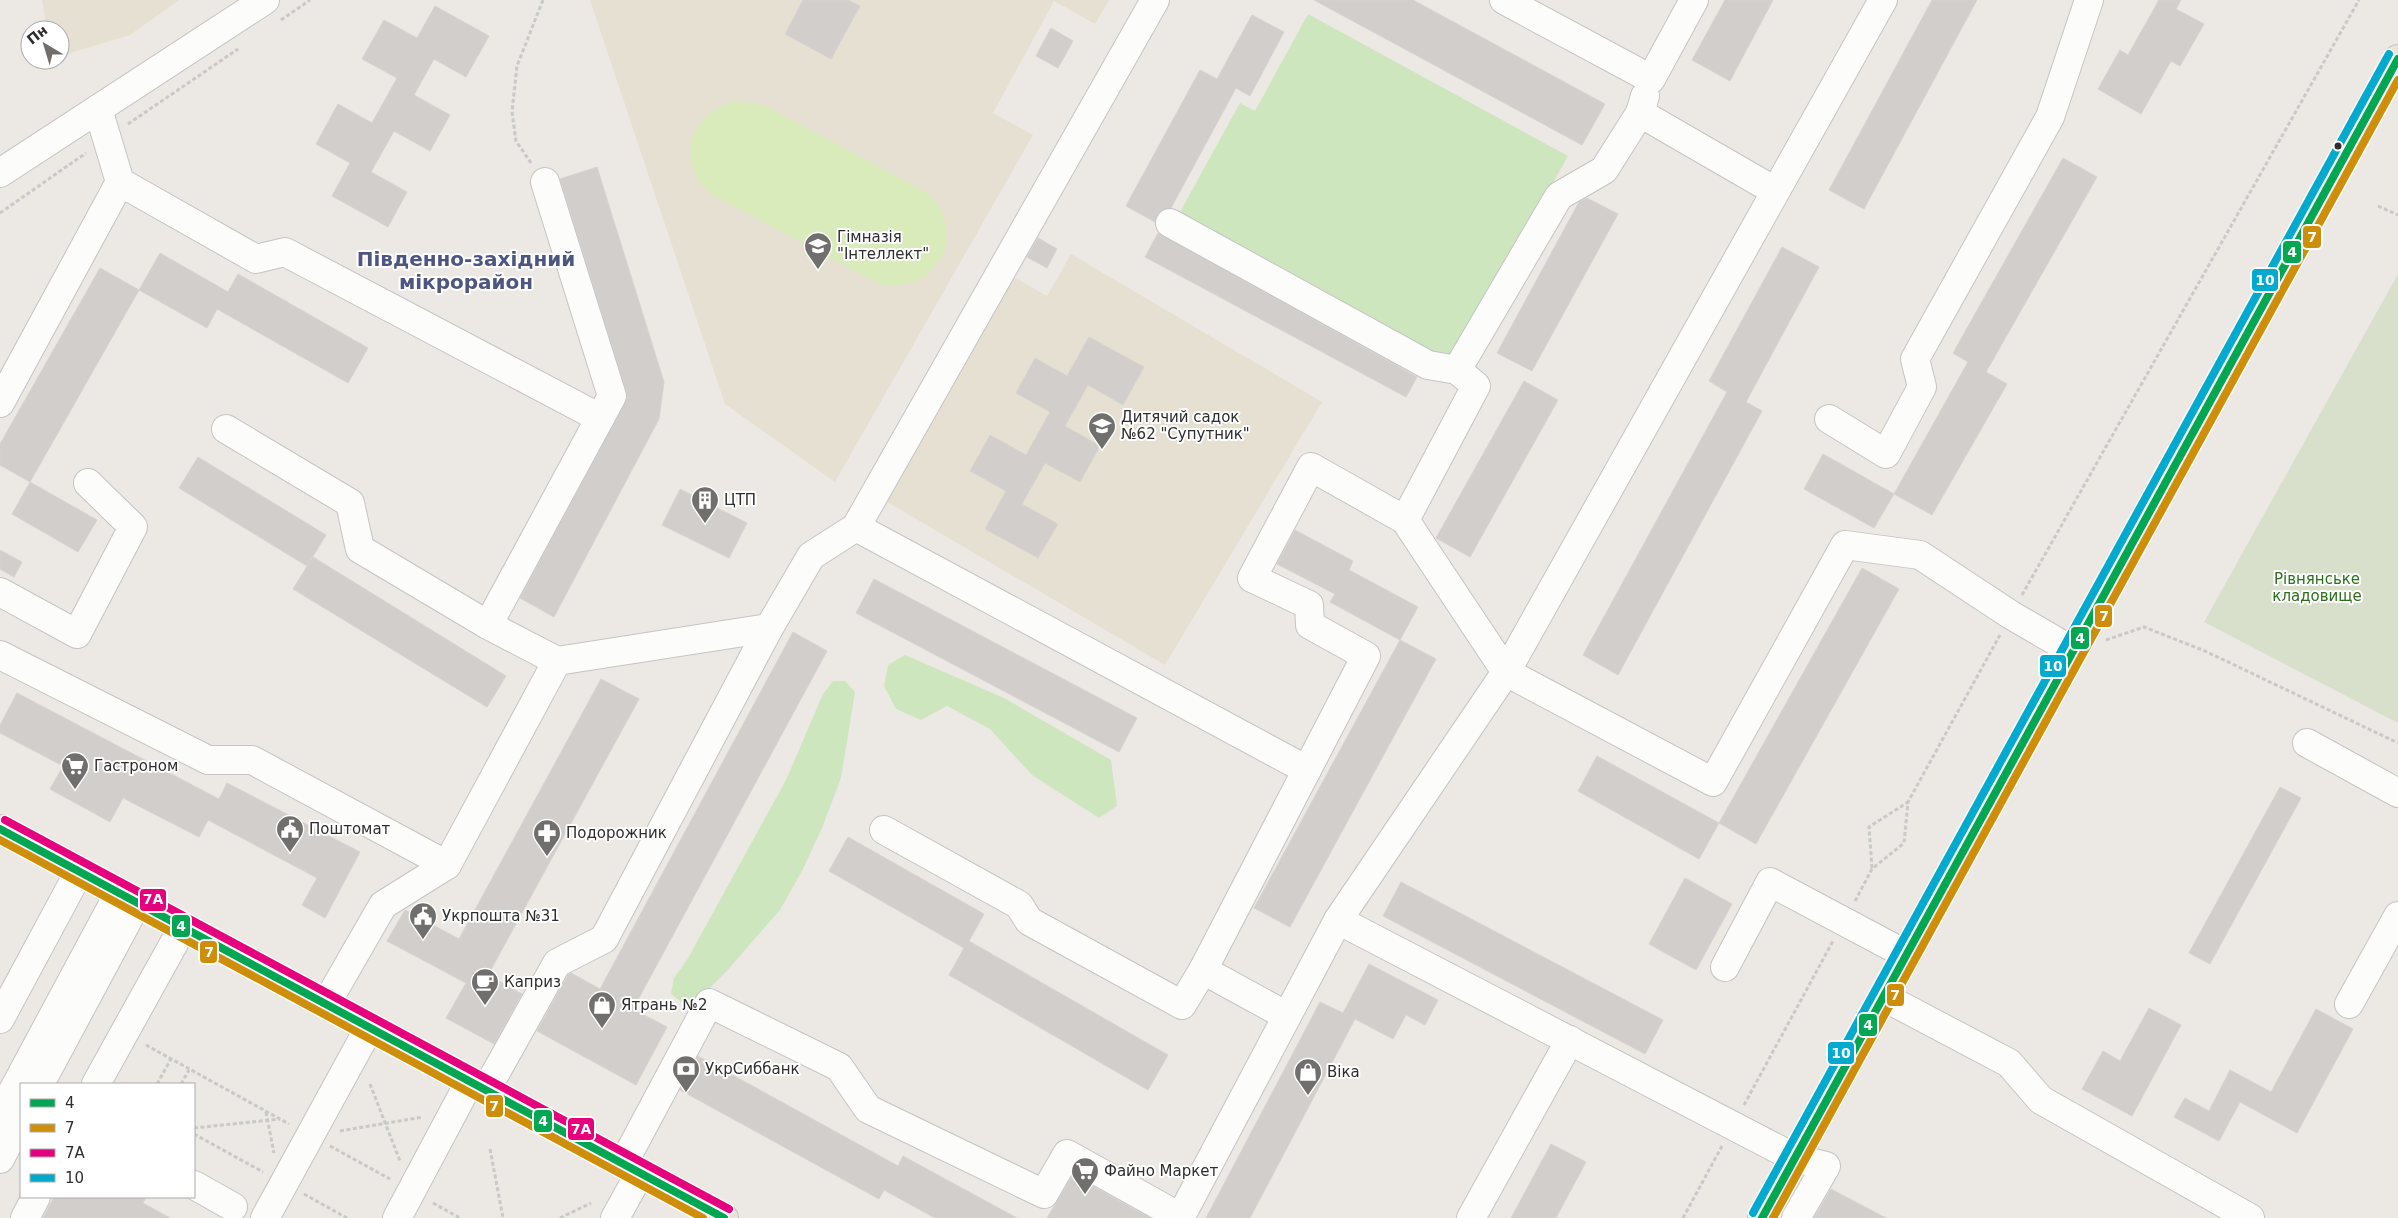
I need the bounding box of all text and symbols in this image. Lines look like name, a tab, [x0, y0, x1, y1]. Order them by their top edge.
north arrow	[20, 20, 70, 70]
text: Пн	[24, 22, 50, 48]
unlabelled marker	[2333, 141, 2343, 151]
line badge: 7	[2302, 225, 2322, 249]
place label: Гімназія "Інтеллект"	[837, 228, 929, 263]
text: 7	[2307, 229, 2317, 245]
school or university icon: Гімназія "Інтеллект"	[803, 231, 833, 270]
line badge: 4	[2282, 240, 2302, 264]
text: 4	[2287, 244, 2297, 260]
district label: Південно-західний мікрорайон	[357, 247, 575, 294]
line badge: 10	[2251, 268, 2279, 292]
text: 10	[2255, 272, 2275, 288]
place label: Дитячий садок №62 "Супутник"	[1121, 408, 1250, 443]
school or university icon: Дитячий садок №62 "Супутник"	[1087, 411, 1117, 450]
building icon: ЦТП	[690, 485, 720, 524]
place label: ЦТП	[724, 491, 756, 509]
park label: Рівнянське кладовище	[2272, 570, 2362, 605]
line badge: 7	[2094, 604, 2113, 628]
text: 7	[2099, 608, 2109, 624]
line badge: 4	[2070, 626, 2090, 650]
text: 4	[2075, 630, 2085, 646]
line badge: 10	[2039, 654, 2067, 678]
text: 10	[2043, 658, 2063, 674]
supermarket icon: Гастроном	[60, 751, 90, 790]
place label: Гастроном	[94, 757, 178, 775]
public building icon: Поштомат	[275, 814, 305, 853]
pharmacy icon: Подорожник	[532, 818, 562, 857]
place label: Поштомат	[309, 820, 391, 838]
place label: Подорожник	[566, 824, 667, 842]
line badge: 7А	[139, 888, 167, 912]
text: 7А	[143, 891, 163, 907]
public building icon: Укрпошта №31	[408, 901, 438, 940]
place label: Укрпошта №31	[442, 907, 560, 925]
line badge: 4	[171, 914, 191, 938]
text: 4	[176, 918, 186, 934]
line badge: 7	[199, 940, 218, 964]
text: 7	[204, 944, 214, 960]
cafe icon: Каприз	[470, 967, 500, 1006]
place label: Каприз	[504, 973, 561, 991]
line badge: 7	[1886, 983, 1905, 1007]
text: 7	[1890, 987, 1900, 1003]
shop icon: Ятрань №2	[587, 990, 617, 1029]
place label: Ятрань №2	[621, 996, 707, 1014]
line badge: 4	[1858, 1013, 1878, 1037]
text: 4	[1863, 1017, 1873, 1033]
line badge: 10	[1827, 1041, 1855, 1065]
text: 10	[1831, 1045, 1851, 1061]
bank icon: УкрСиббанк	[671, 1054, 701, 1093]
shop icon: Віка	[1293, 1057, 1323, 1096]
place label: УкрСиббанк	[705, 1060, 800, 1078]
place label: Віка	[1327, 1063, 1360, 1081]
legend	[20, 1083, 195, 1198]
text: 4	[65, 1094, 75, 1112]
line badge: 7	[485, 1094, 504, 1118]
text: 7	[489, 1098, 499, 1114]
line badge: 4	[533, 1109, 553, 1133]
text: 4	[538, 1113, 548, 1129]
line badge: 7А	[567, 1117, 595, 1141]
text: 7	[65, 1119, 75, 1137]
text: 7А	[571, 1121, 591, 1137]
text: 7А	[65, 1144, 86, 1162]
supermarket icon: Файно Маркет	[1070, 1156, 1100, 1195]
place label: Файно Маркет	[1104, 1162, 1219, 1180]
text: 10	[65, 1169, 84, 1187]

